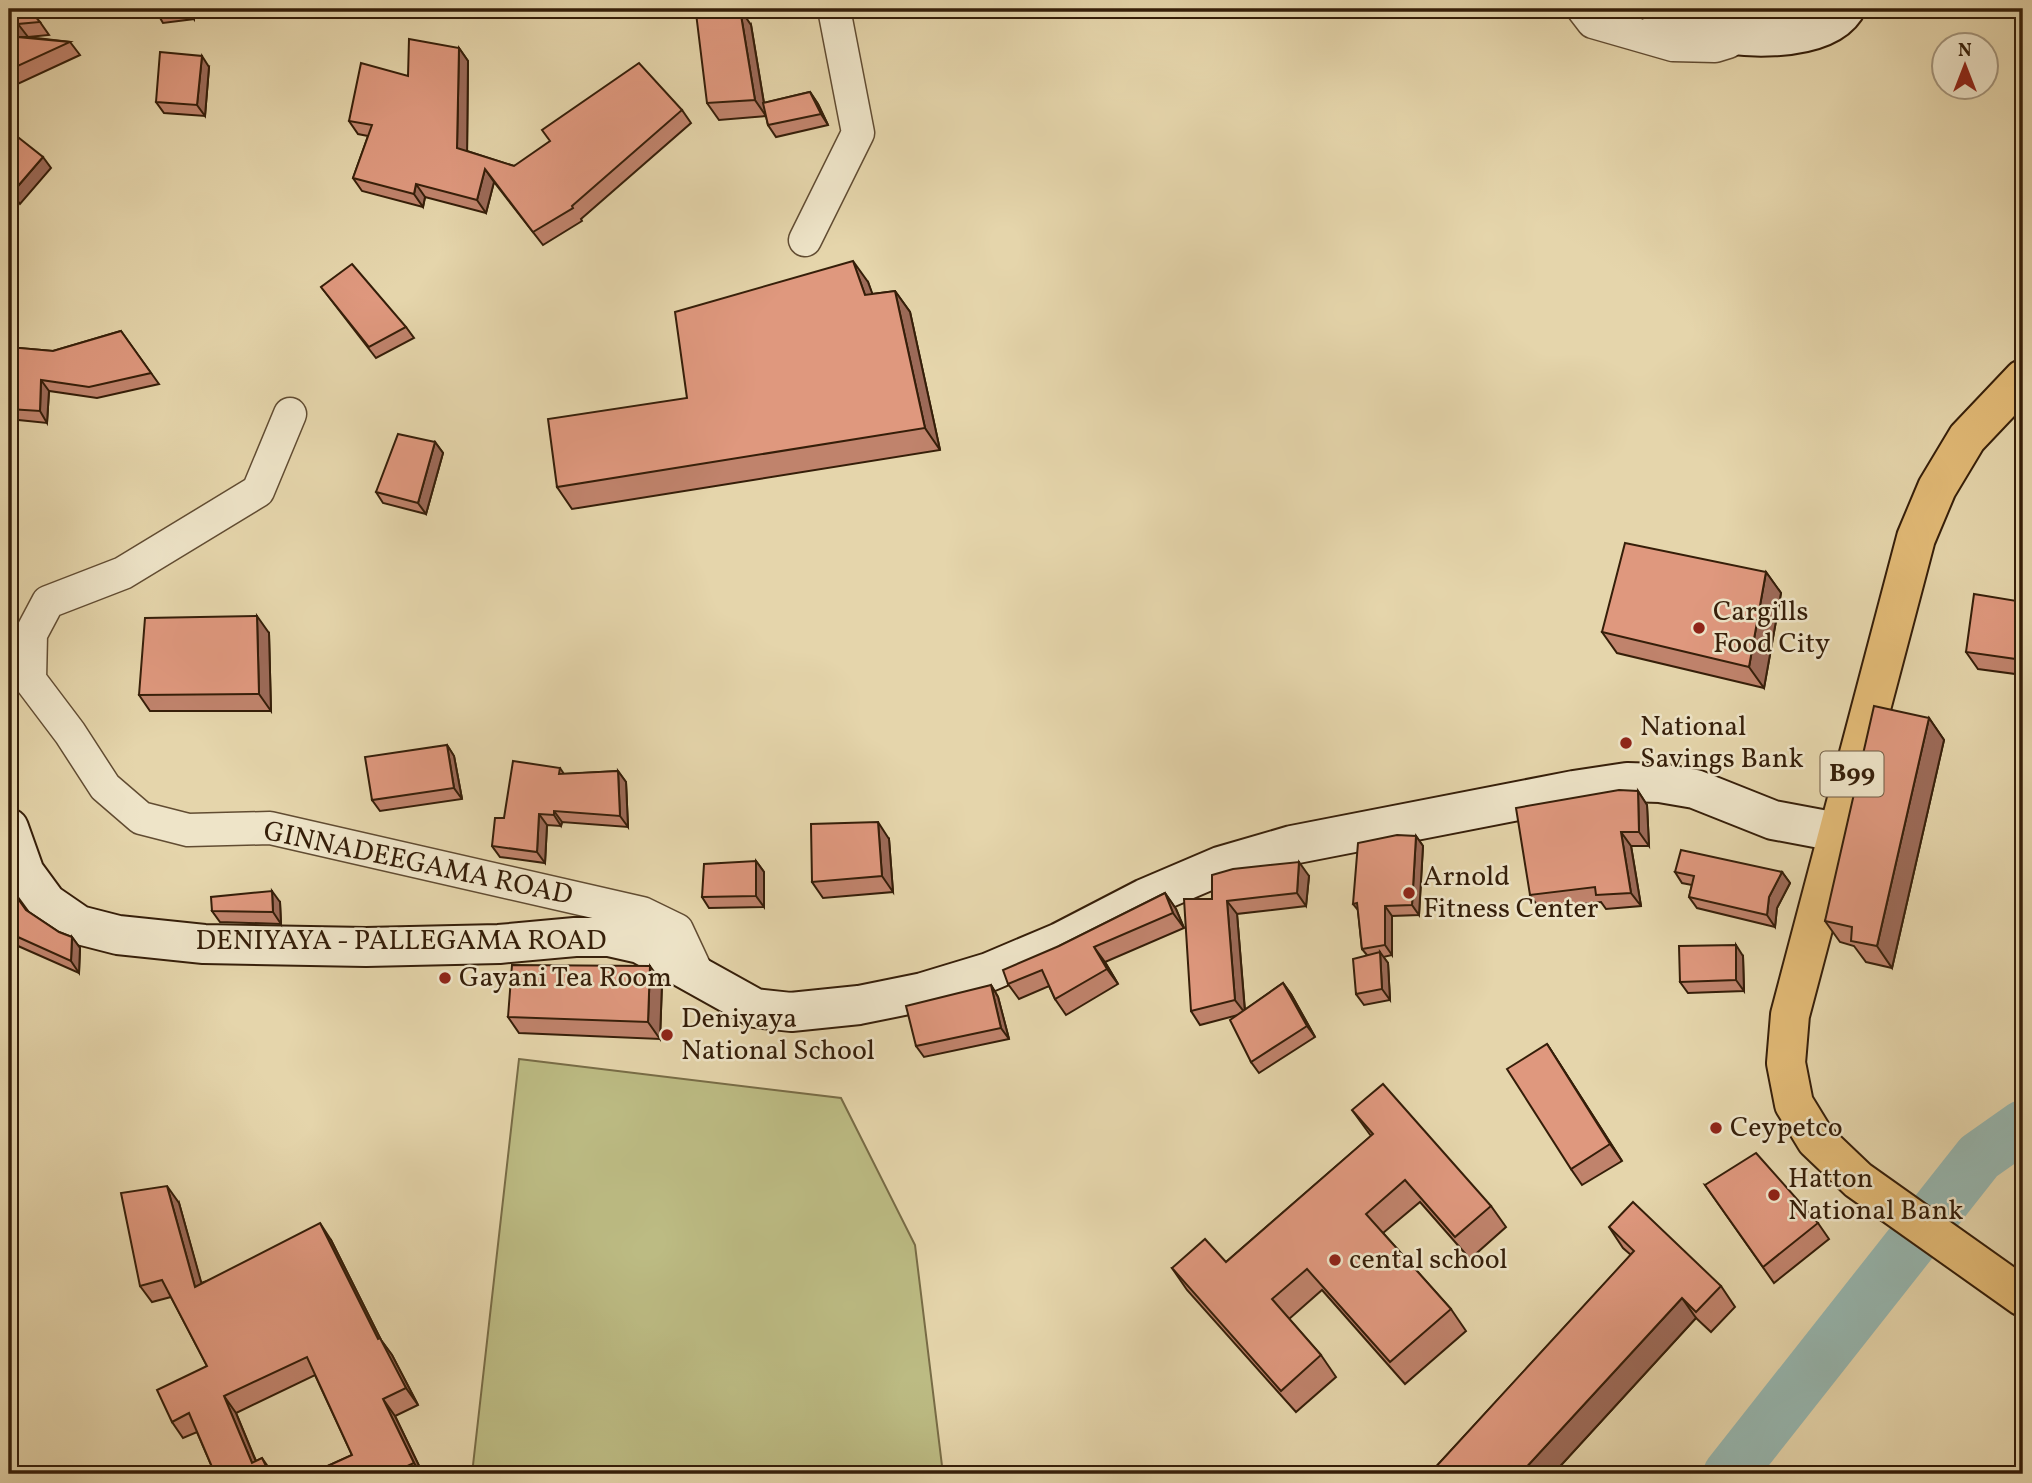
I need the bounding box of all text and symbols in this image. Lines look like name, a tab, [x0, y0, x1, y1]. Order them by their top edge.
north arrow	[1930, 32, 2000, 102]
text: N	[1958, 38, 1972, 64]
place label: Cargills Food City	[1713, 593, 1830, 664]
marker: Cargills Food City	[1691, 620, 1707, 636]
place label: National Savings Bank	[1640, 708, 1804, 779]
marker: National Savings Bank	[1618, 735, 1634, 751]
road number: B99	[1820, 752, 1884, 796]
street label: GINNADEEGAMA ROAD	[260, 812, 576, 916]
place label: Arnold Fitness Center	[1423, 858, 1599, 929]
marker: Arnold Fitness Center	[1401, 885, 1417, 901]
street label: DENIYAYA - PALLEGAMA ROAD	[195, 922, 607, 961]
place label: Gayani Tea Room	[459, 959, 672, 998]
marker: Gayani Tea Room	[437, 970, 453, 986]
place label: Deniyaya National School	[681, 1000, 875, 1071]
marker: Deniyaya National School	[659, 1027, 675, 1043]
place label: Ceypetco	[1730, 1109, 1843, 1148]
marker: Ceypetco	[1708, 1120, 1724, 1136]
place label: Hatton National Bank	[1788, 1160, 1963, 1231]
marker: Hatton National Bank	[1766, 1187, 1782, 1203]
place label: cental school	[1349, 1241, 1508, 1280]
marker: cental school	[1327, 1252, 1343, 1268]

